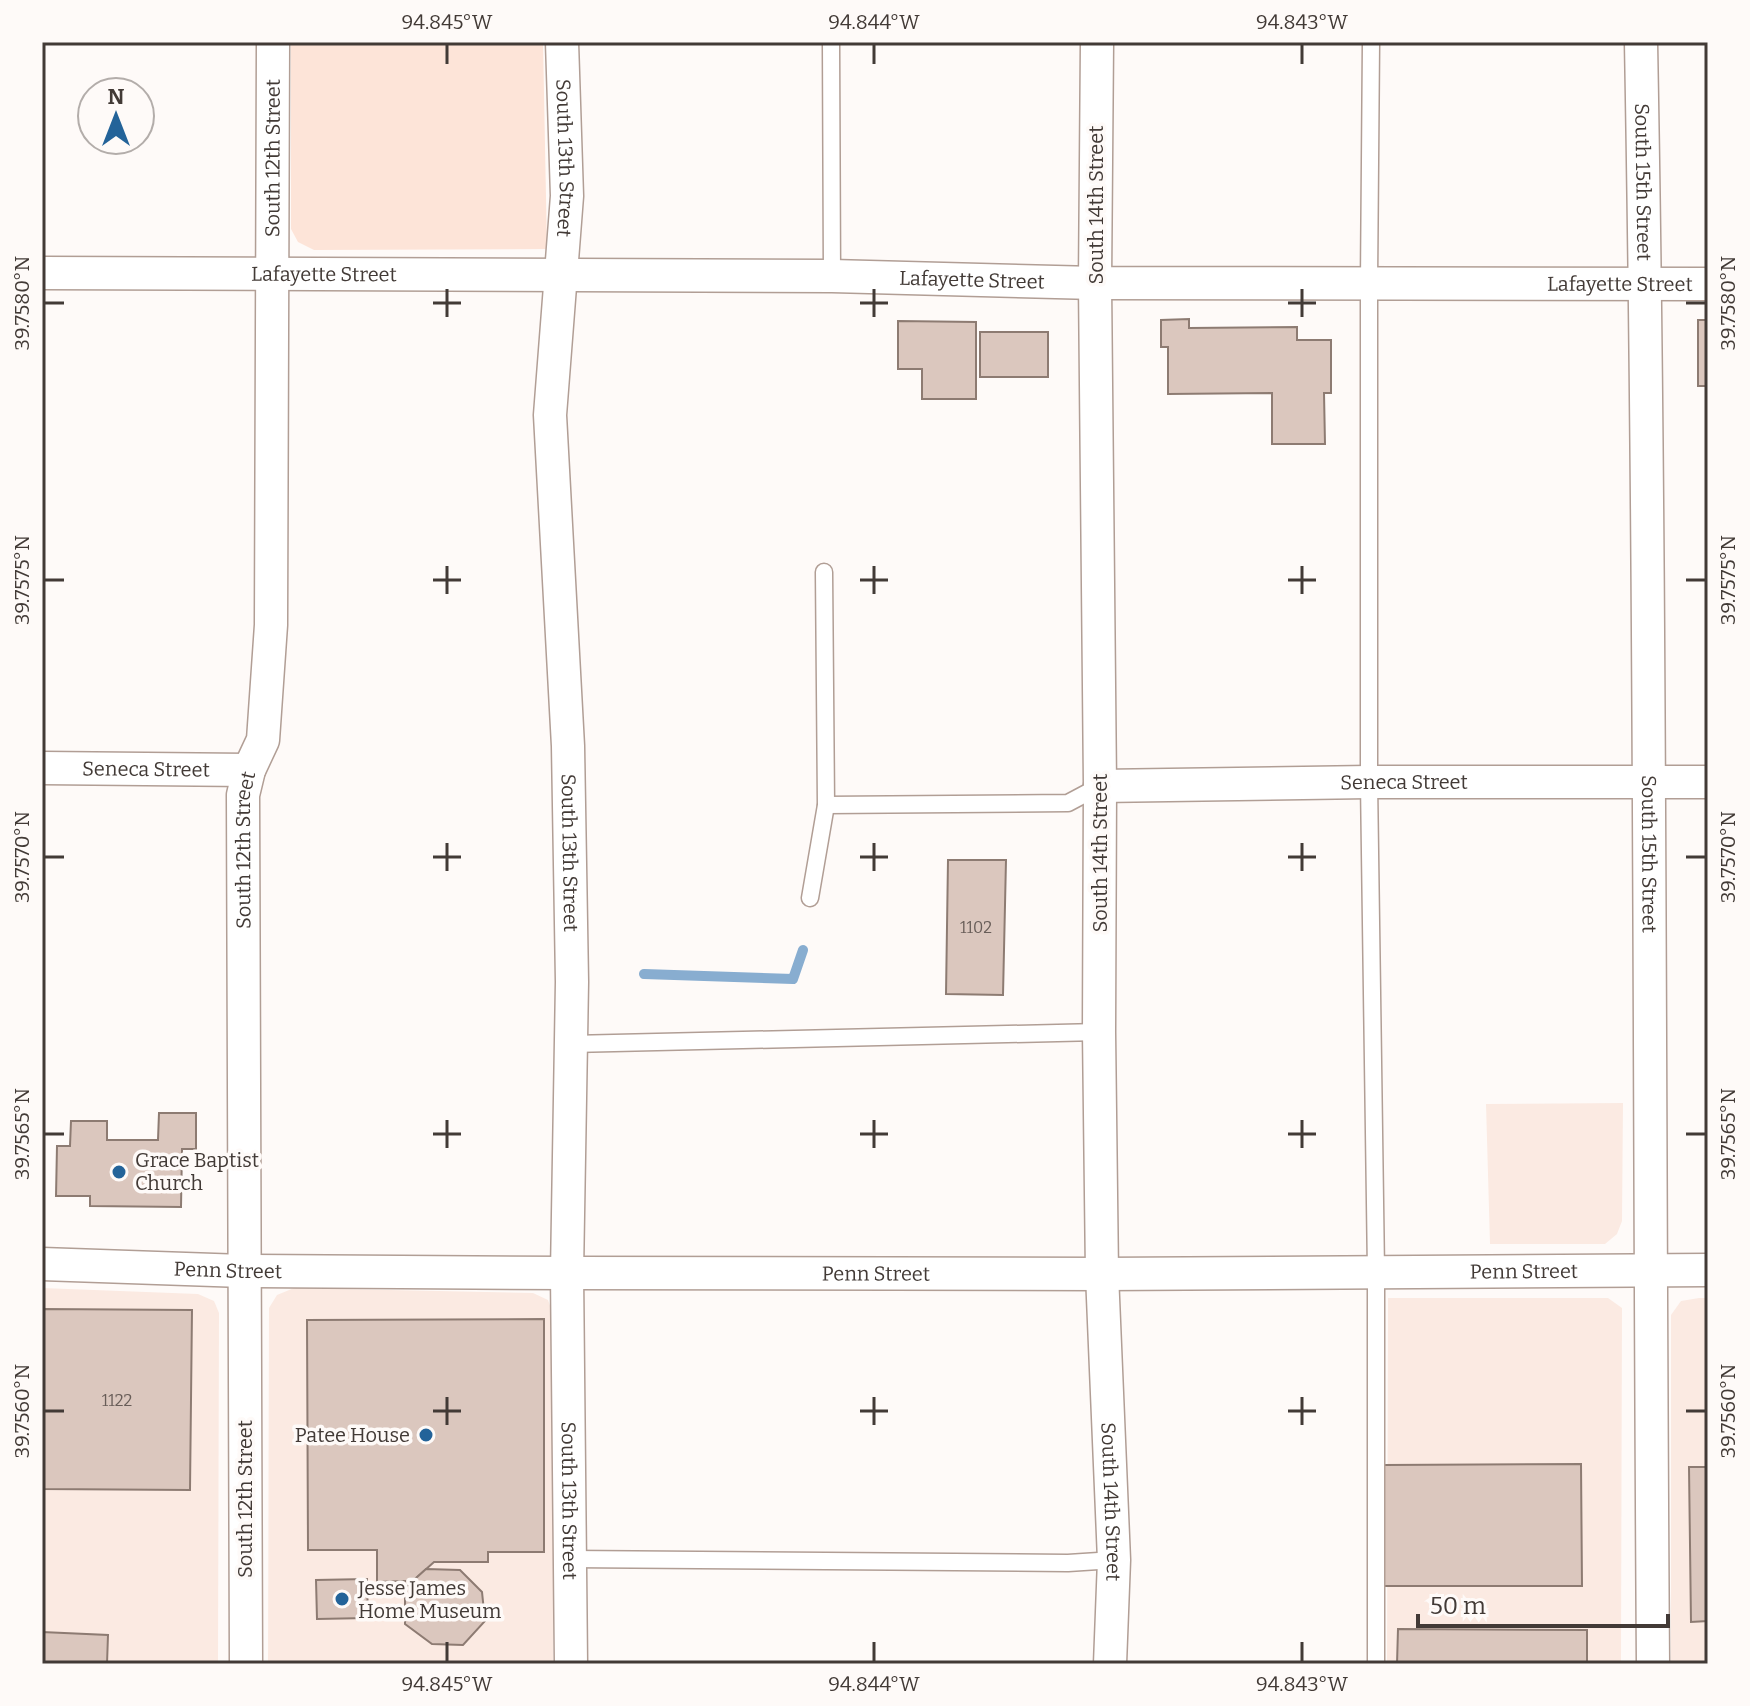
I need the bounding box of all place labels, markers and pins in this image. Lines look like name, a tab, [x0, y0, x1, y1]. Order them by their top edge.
place label: Grace Baptist Church	[135, 1148, 259, 1195]
marker: Grace Baptist Church	[110, 1163, 128, 1181]
place label: Patee House	[295, 1423, 410, 1447]
marker: Patee House	[417, 1426, 435, 1444]
place label: Jesse James Home Museum	[357, 1576, 501, 1623]
marker: Jesse James Home Museum	[333, 1590, 351, 1608]

